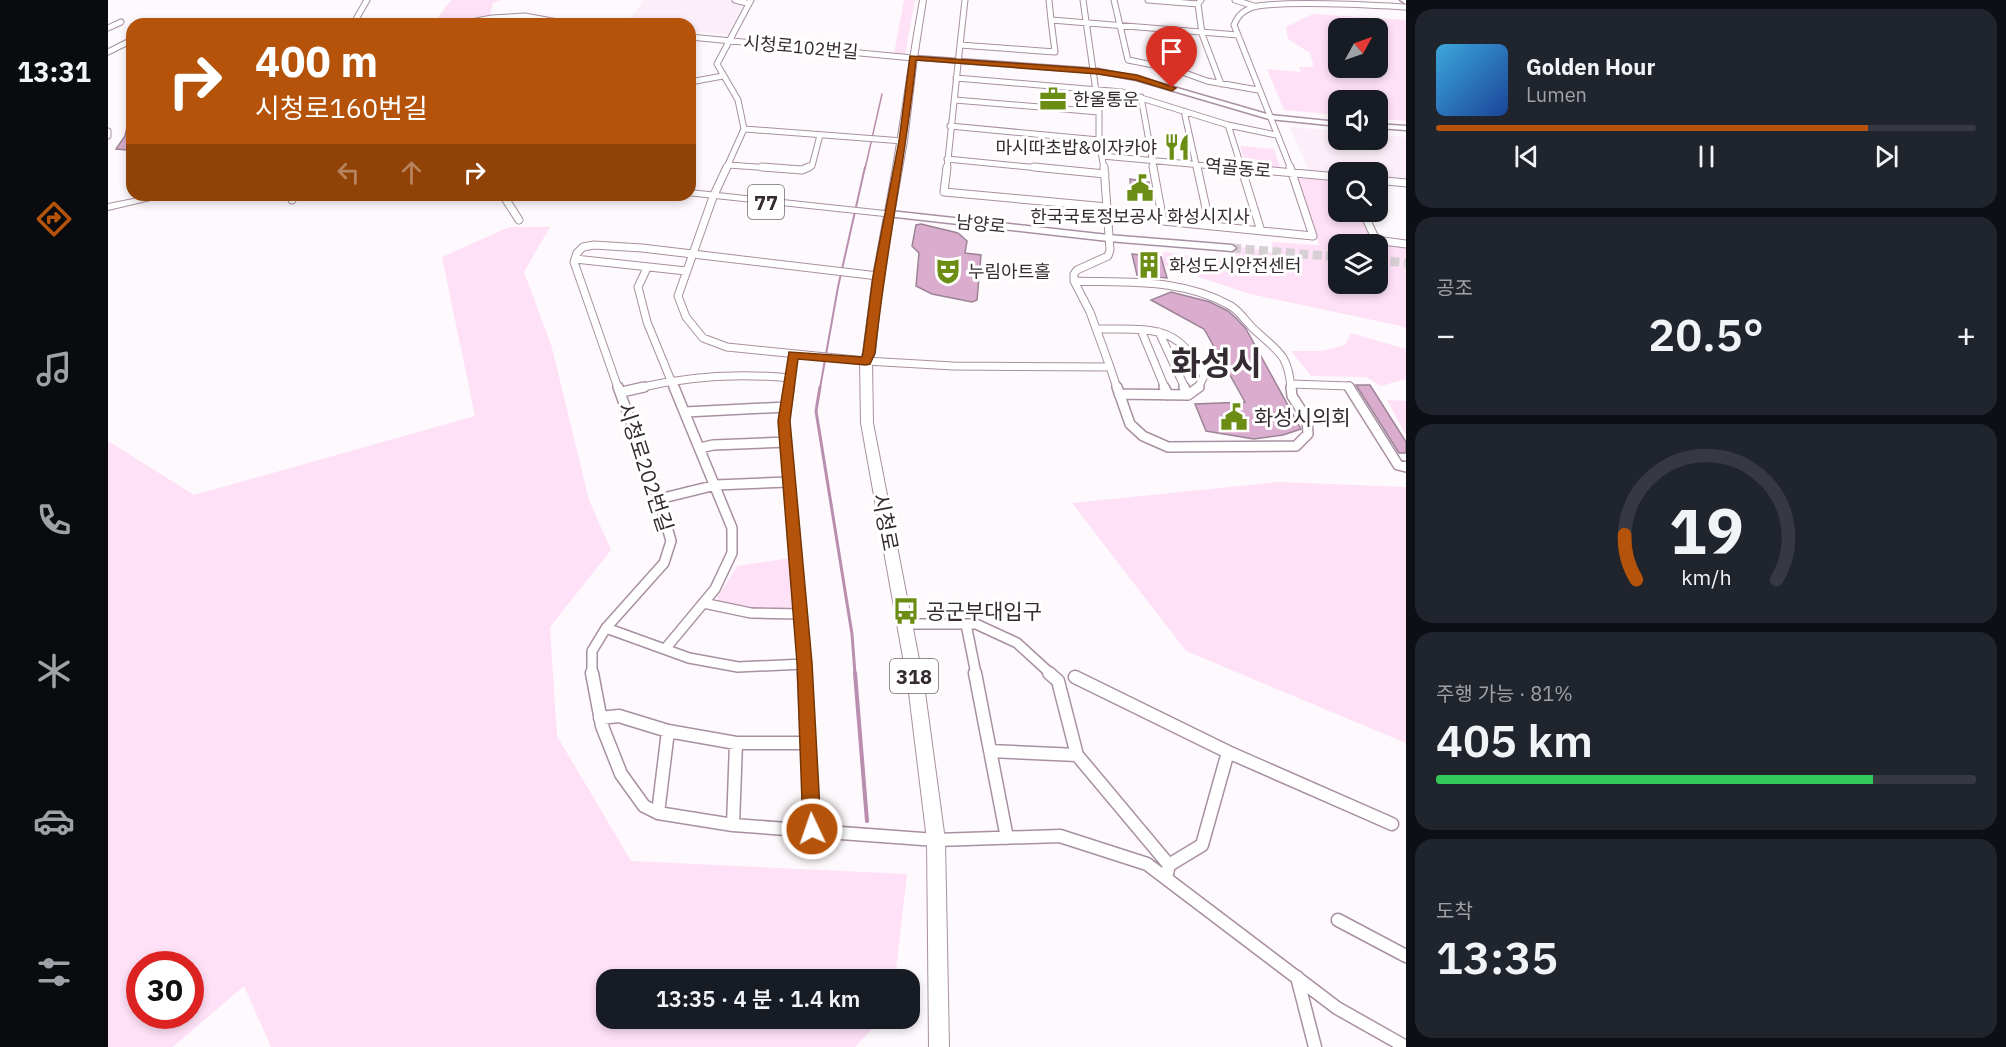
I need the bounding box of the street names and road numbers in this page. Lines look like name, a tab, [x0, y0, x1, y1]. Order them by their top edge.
street label: 시청로102번길	[743, 31, 859, 63]
street label: 역골동로	[1204, 154, 1272, 182]
road number: 77	[748, 185, 784, 219]
street label: 남양로	[955, 210, 1007, 238]
street label: 시청로202번길	[612, 399, 680, 535]
street label: 시청로	[867, 491, 905, 553]
road number: 318	[890, 659, 938, 693]

